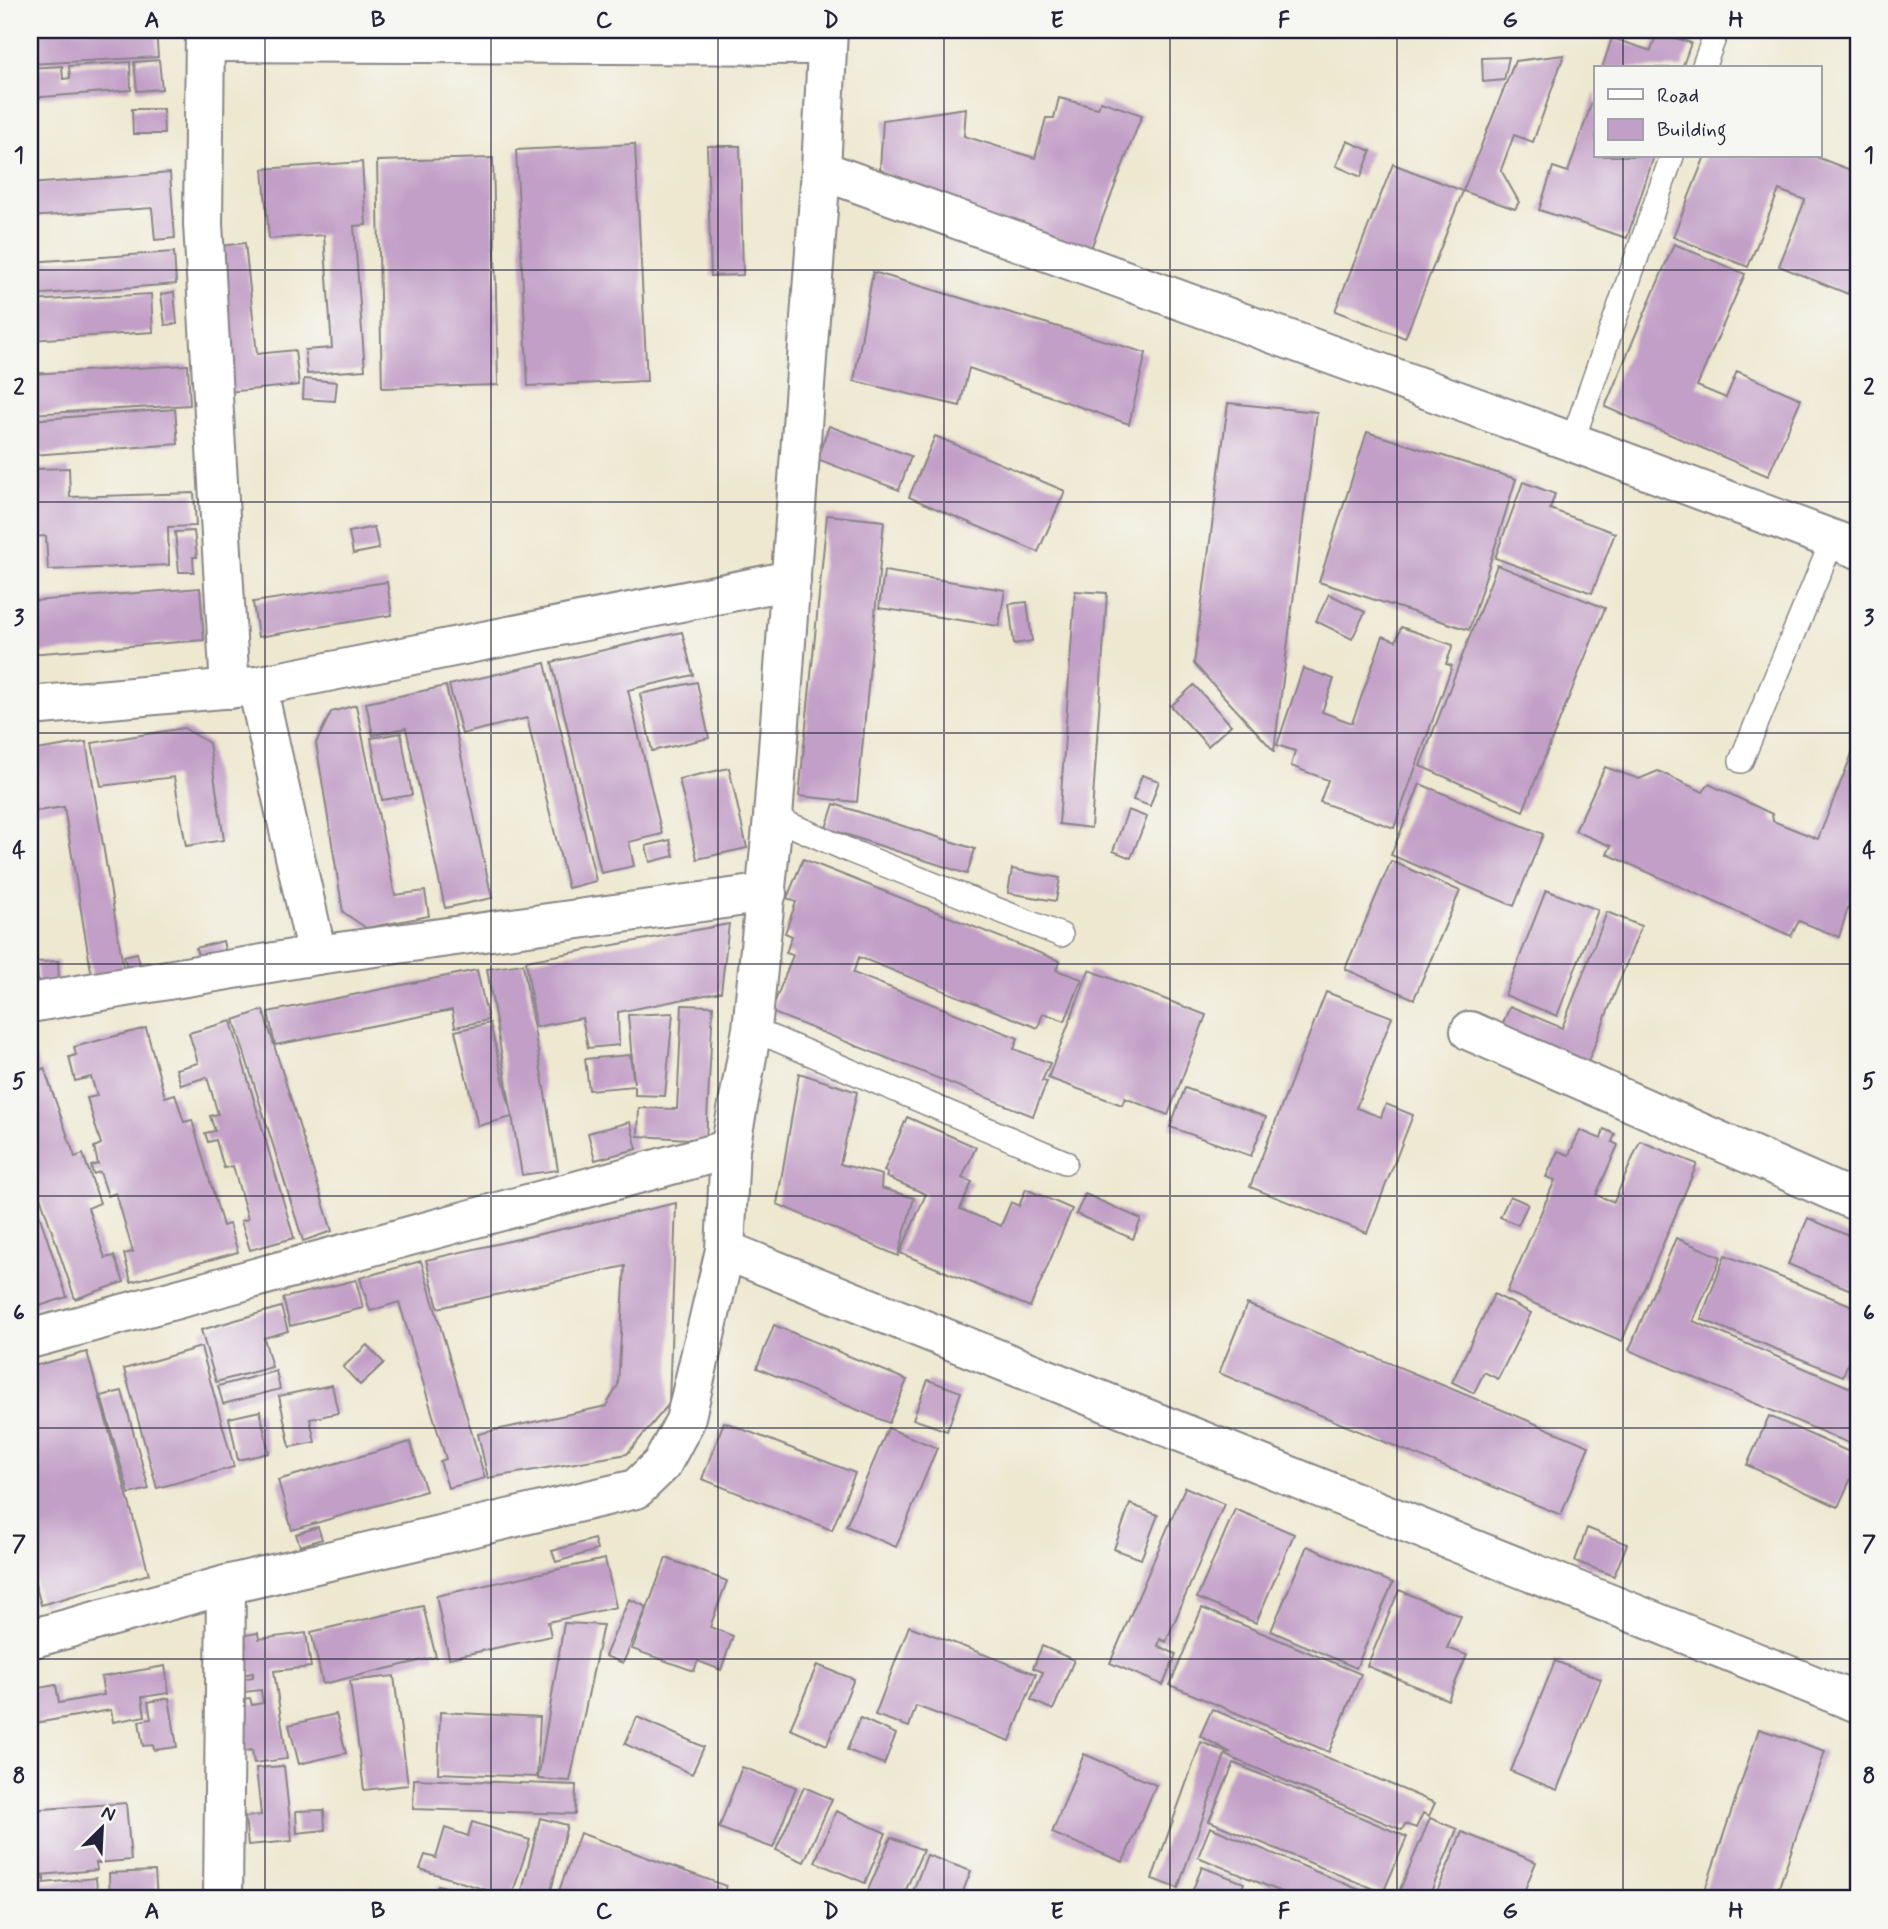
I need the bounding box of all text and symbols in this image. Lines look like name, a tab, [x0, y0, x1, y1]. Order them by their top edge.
text: A	[144, 6, 160, 36]
text: B	[371, 6, 386, 36]
text: C	[596, 6, 613, 36]
text: D	[823, 6, 839, 36]
text: E	[1050, 6, 1064, 36]
text: F	[1278, 6, 1290, 36]
text: G	[1502, 6, 1518, 36]
text: H	[1728, 6, 1744, 36]
legend	[1594, 66, 1822, 158]
text: Road	[1657, 82, 1699, 110]
text: Building	[1657, 116, 1727, 146]
text: 1	[14, 141, 24, 171]
text: 1	[1864, 141, 1874, 171]
text: 2	[13, 373, 25, 403]
text: 2	[1863, 373, 1875, 403]
text: 3	[14, 604, 25, 634]
text: 3	[1864, 604, 1875, 634]
text: 4	[12, 836, 26, 866]
text: 4	[1862, 836, 1876, 866]
text: 5	[12, 1067, 26, 1097]
text: 5	[1862, 1067, 1876, 1097]
text: 6	[13, 1299, 25, 1329]
text: 6	[1863, 1299, 1875, 1329]
text: 7	[12, 1530, 26, 1560]
text: 7	[1862, 1530, 1876, 1560]
text: 8	[13, 1762, 25, 1792]
text: 8	[1863, 1762, 1875, 1792]
north arrow	[66, 1792, 136, 1862]
text: N	[97, 1800, 119, 1828]
text: A	[144, 1897, 160, 1927]
text: B	[371, 1897, 386, 1927]
text: C	[596, 1897, 613, 1927]
text: D	[823, 1897, 839, 1927]
text: E	[1050, 1897, 1064, 1927]
text: F	[1278, 1897, 1290, 1927]
text: G	[1502, 1897, 1518, 1927]
text: H	[1728, 1897, 1744, 1927]

